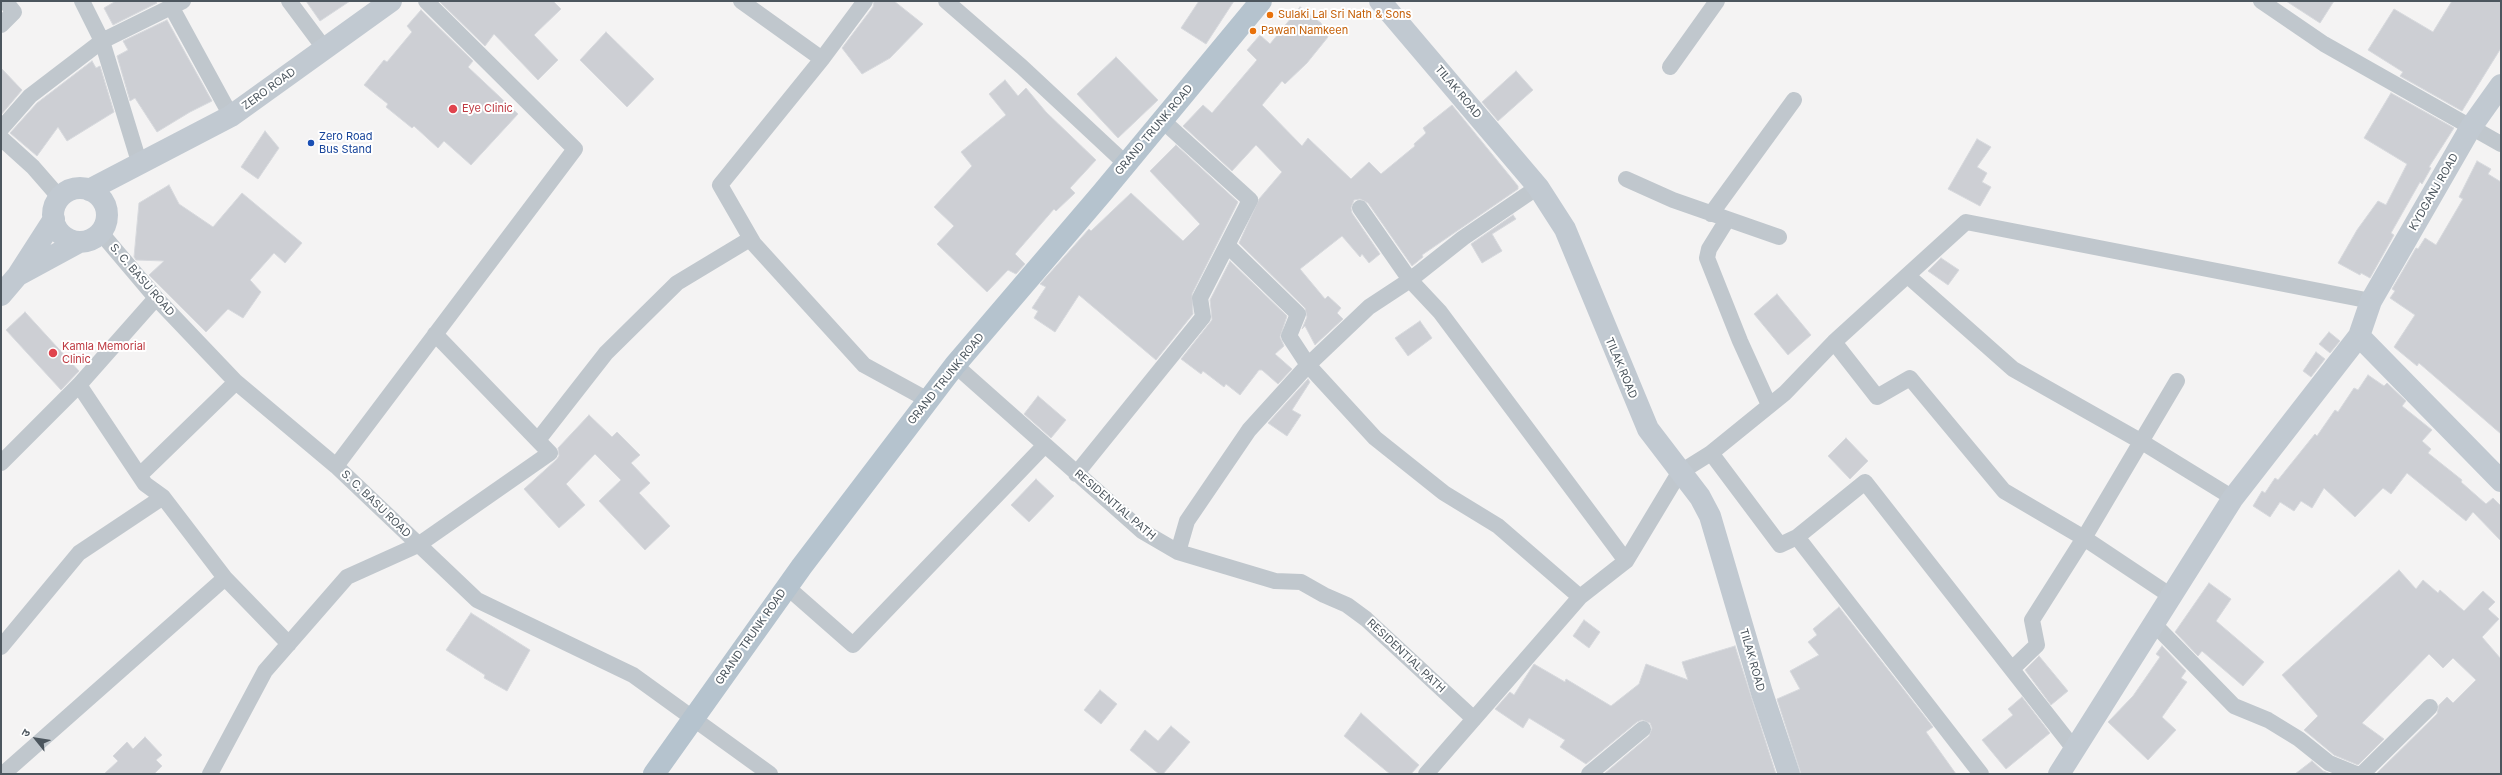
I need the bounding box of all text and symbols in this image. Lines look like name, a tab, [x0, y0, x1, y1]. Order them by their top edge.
place label: Sulaki Lal Sri Nath & Sons	[1278, 8, 1411, 22]
marker: Sulaki Lal Sri Nath & Sons	[1265, 10, 1275, 20]
place label: Pawan Namkeen	[1261, 24, 1348, 38]
marker: Pawan Namkeen	[1248, 26, 1258, 36]
street label: TILAK ROAD	[1432, 63, 1484, 121]
street label: ZERO ROAD	[240, 65, 298, 113]
street label: GRAND TRUNK ROAD	[1112, 82, 1196, 178]
place label: Eye Clinic	[462, 102, 513, 116]
marker: Eye Clinic	[447, 103, 459, 115]
place label: Zero Road Bus Stand	[319, 130, 373, 156]
marker: Zero Road Bus Stand	[306, 138, 316, 148]
street label: KYDGANJ ROAD	[2407, 151, 2461, 233]
street label: S. C. BASU ROAD	[107, 241, 177, 319]
street label: GRAND TRUNK ROAD	[905, 331, 987, 427]
street label: TILAK ROAD	[1602, 336, 1640, 400]
place label: Kamla Memorial Clinic	[62, 340, 146, 366]
marker: Kamla Memorial Clinic	[47, 347, 59, 359]
street label: RESIDENTIAL PATH	[1072, 467, 1158, 543]
street label: S. C. BASU ROAD	[339, 468, 413, 540]
street label: GRAND TRUNK ROAD	[713, 587, 789, 687]
street label: RESIDENTIAL PATH	[1364, 617, 1448, 695]
street label: TILAK ROAD	[1737, 627, 1767, 693]
north arrow	[16, 719, 56, 759]
text: उ	[18, 727, 33, 739]

